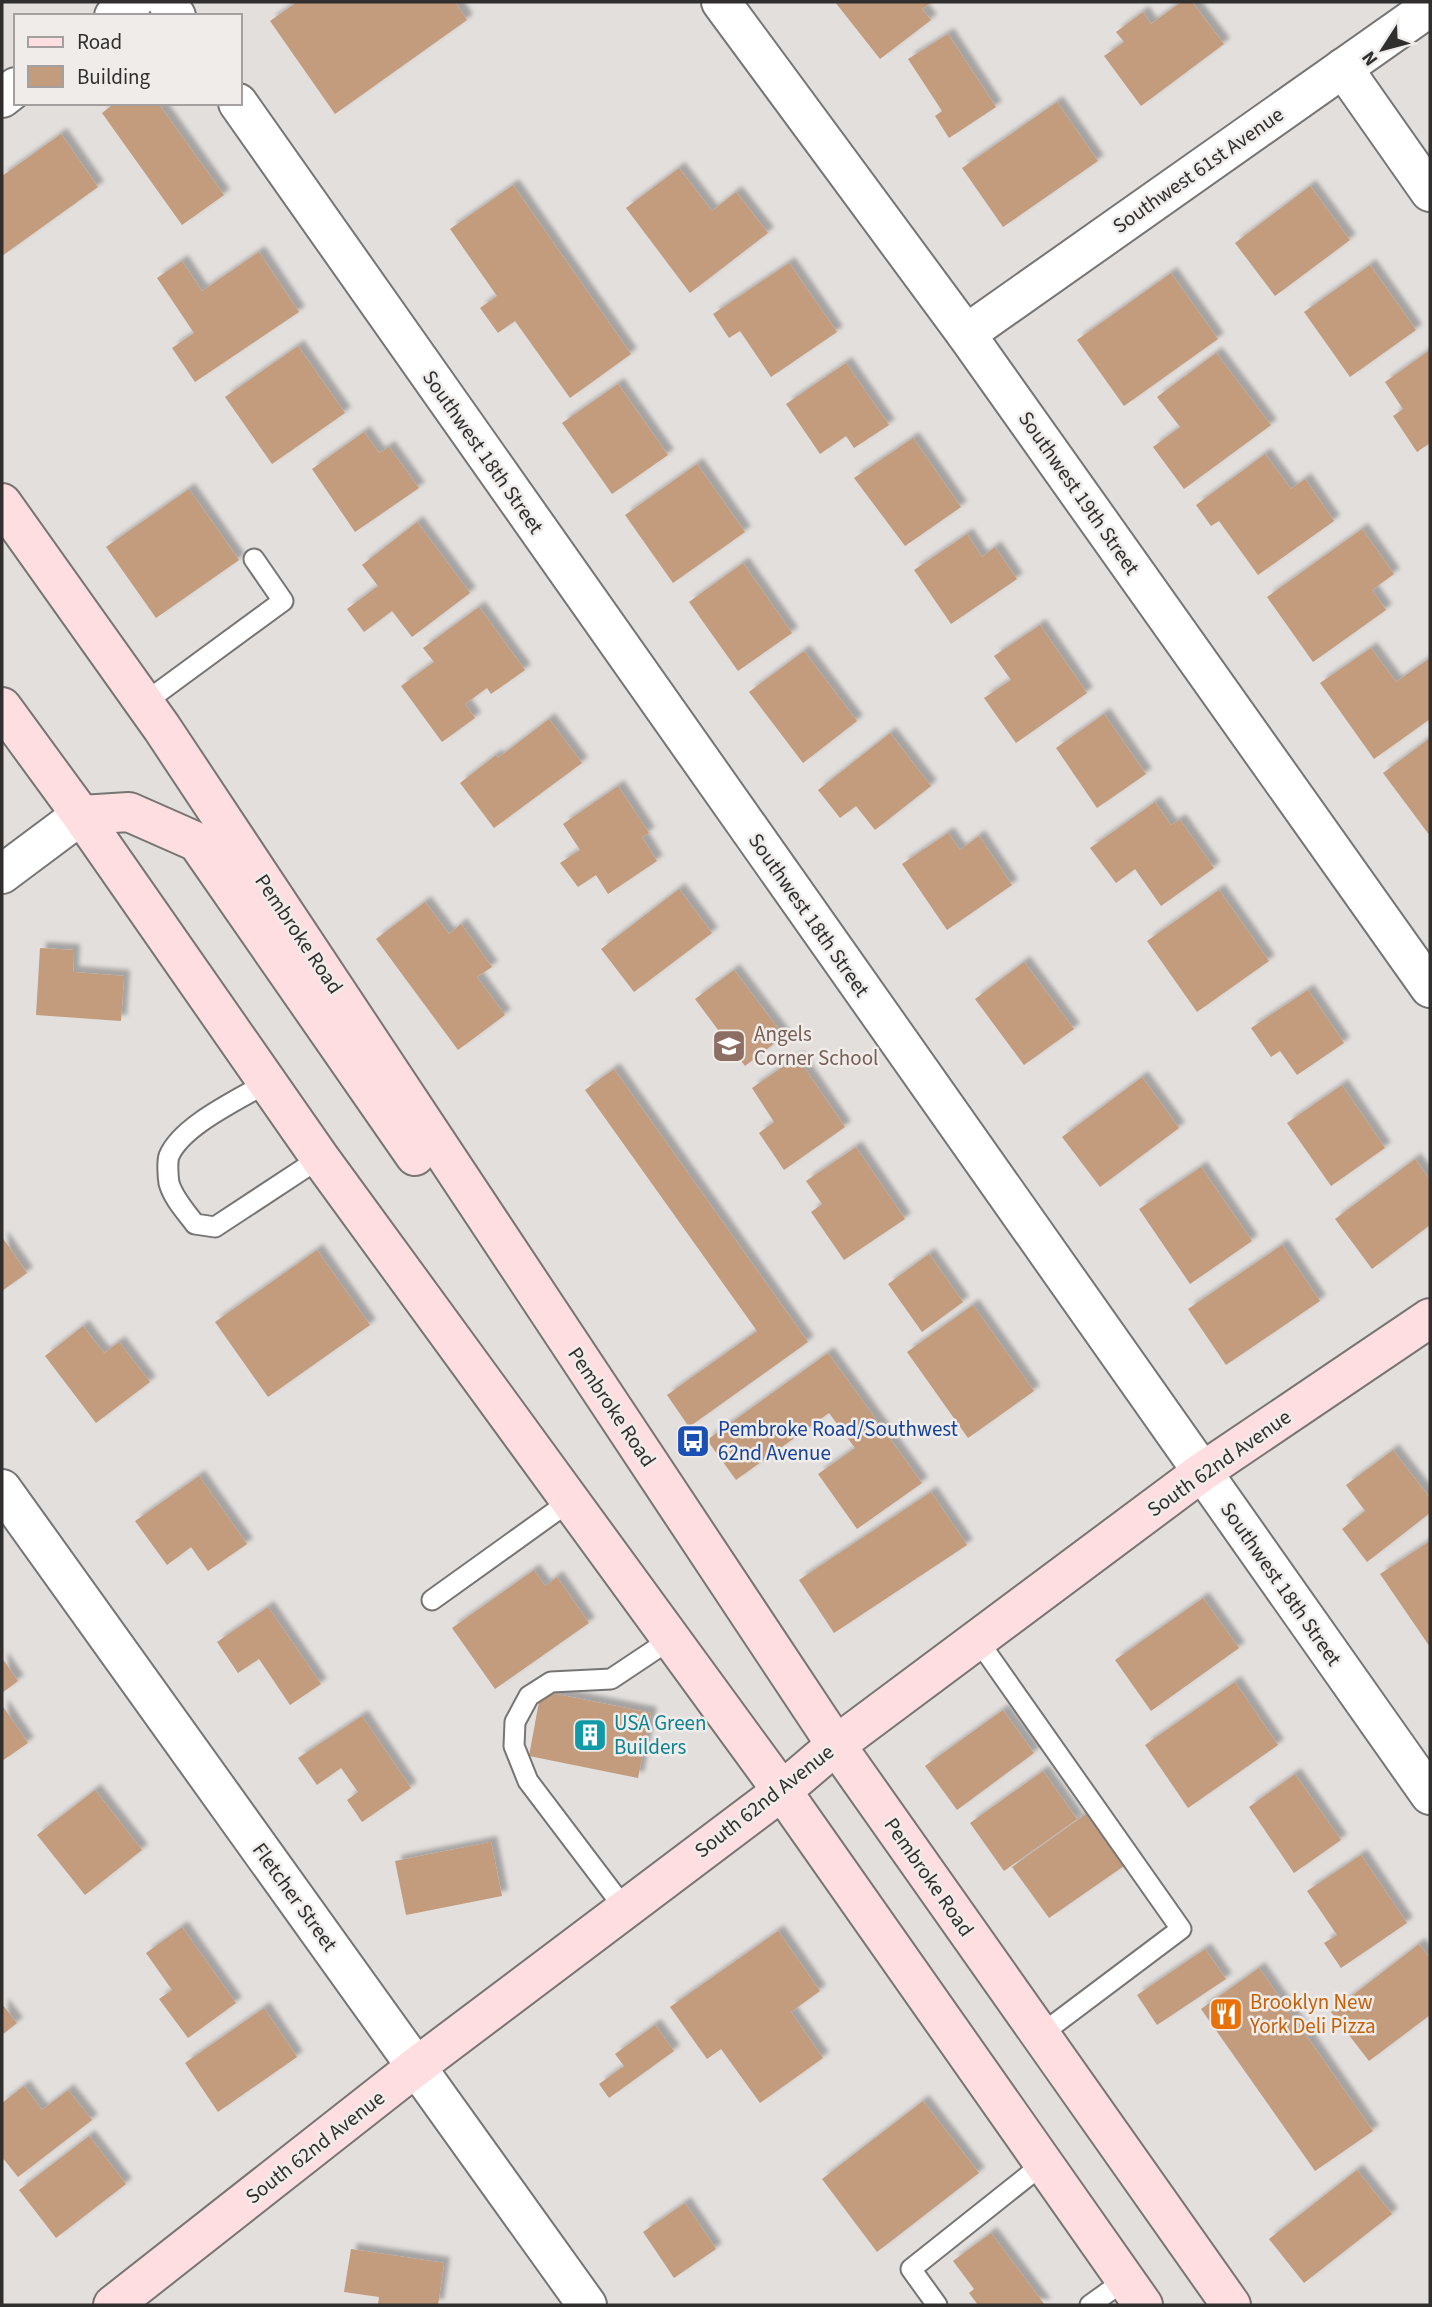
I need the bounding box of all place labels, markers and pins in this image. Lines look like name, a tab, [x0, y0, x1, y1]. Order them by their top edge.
place label: Angels Corner School	[754, 1019, 878, 1073]
school or university icon: Angels Corner School	[710, 1027, 748, 1065]
place label: Pembroke Road/Southwest 62nd Avenue	[718, 1414, 958, 1468]
bus stop icon: Pembroke Road/Southwest 62nd Avenue	[674, 1422, 712, 1460]
place label: USA Green Builders	[614, 1708, 707, 1762]
building icon: USA Green Builders	[571, 1716, 609, 1754]
place label: Brooklyn New York Deli Pizza	[1249, 1987, 1375, 2041]
restaurant icon: Brooklyn New York Deli Pizza	[1207, 1995, 1245, 2033]

